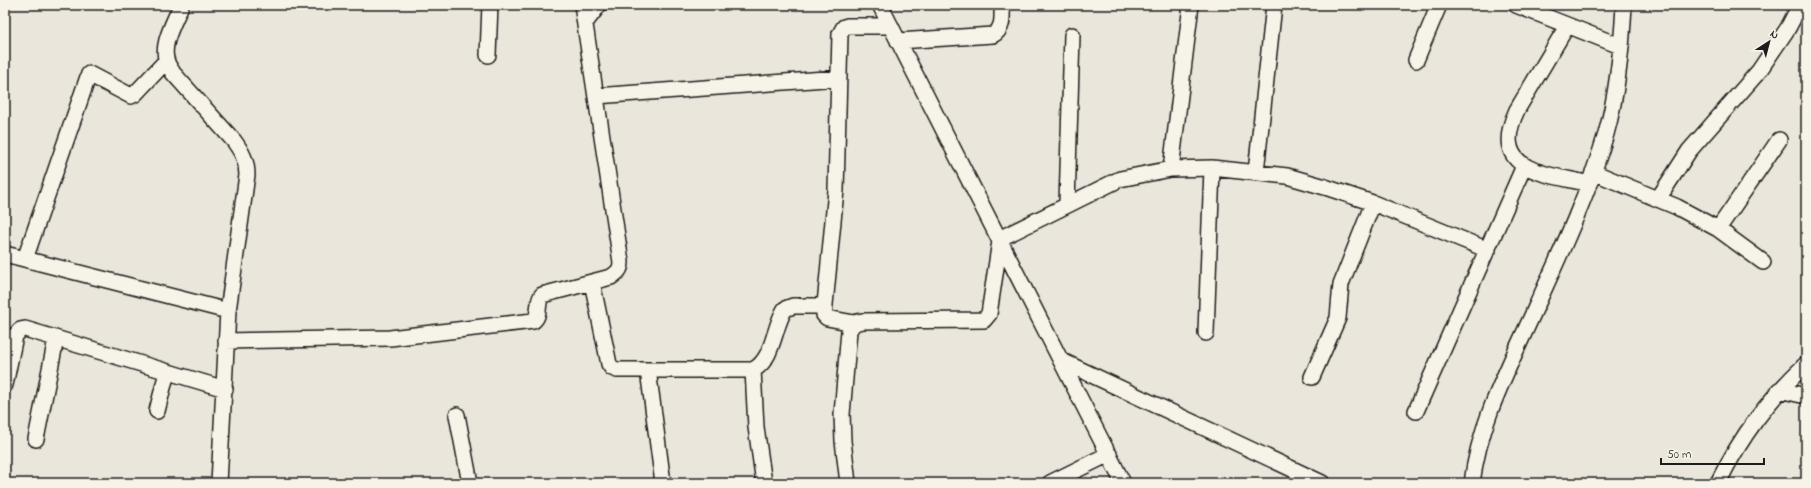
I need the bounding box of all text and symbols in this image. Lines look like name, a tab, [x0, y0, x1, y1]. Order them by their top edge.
north arrow	[1749, 22, 1789, 62]
text: N	[1767, 26, 1782, 43]
scale bar	[1661, 440, 1764, 466]
text: 50 m	[1667, 446, 1691, 464]

